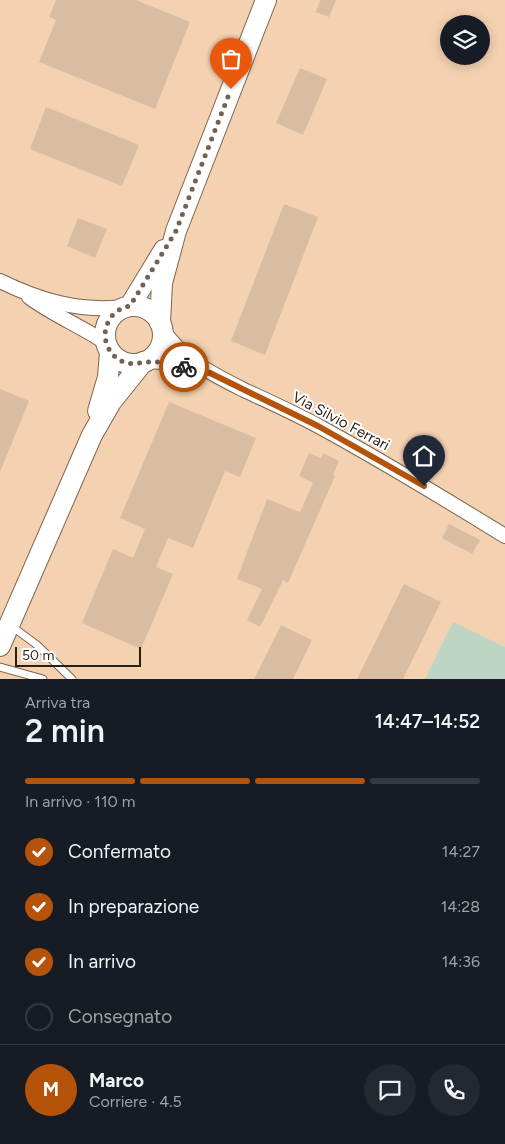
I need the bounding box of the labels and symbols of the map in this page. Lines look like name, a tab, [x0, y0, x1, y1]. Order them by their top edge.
pin	[210, 38, 252, 89]
courier	[159, 342, 209, 392]
street label: Via Silvio Ferrari	[289, 388, 393, 454]
pin	[403, 435, 445, 486]
scale bar	[15, 644, 141, 667]

